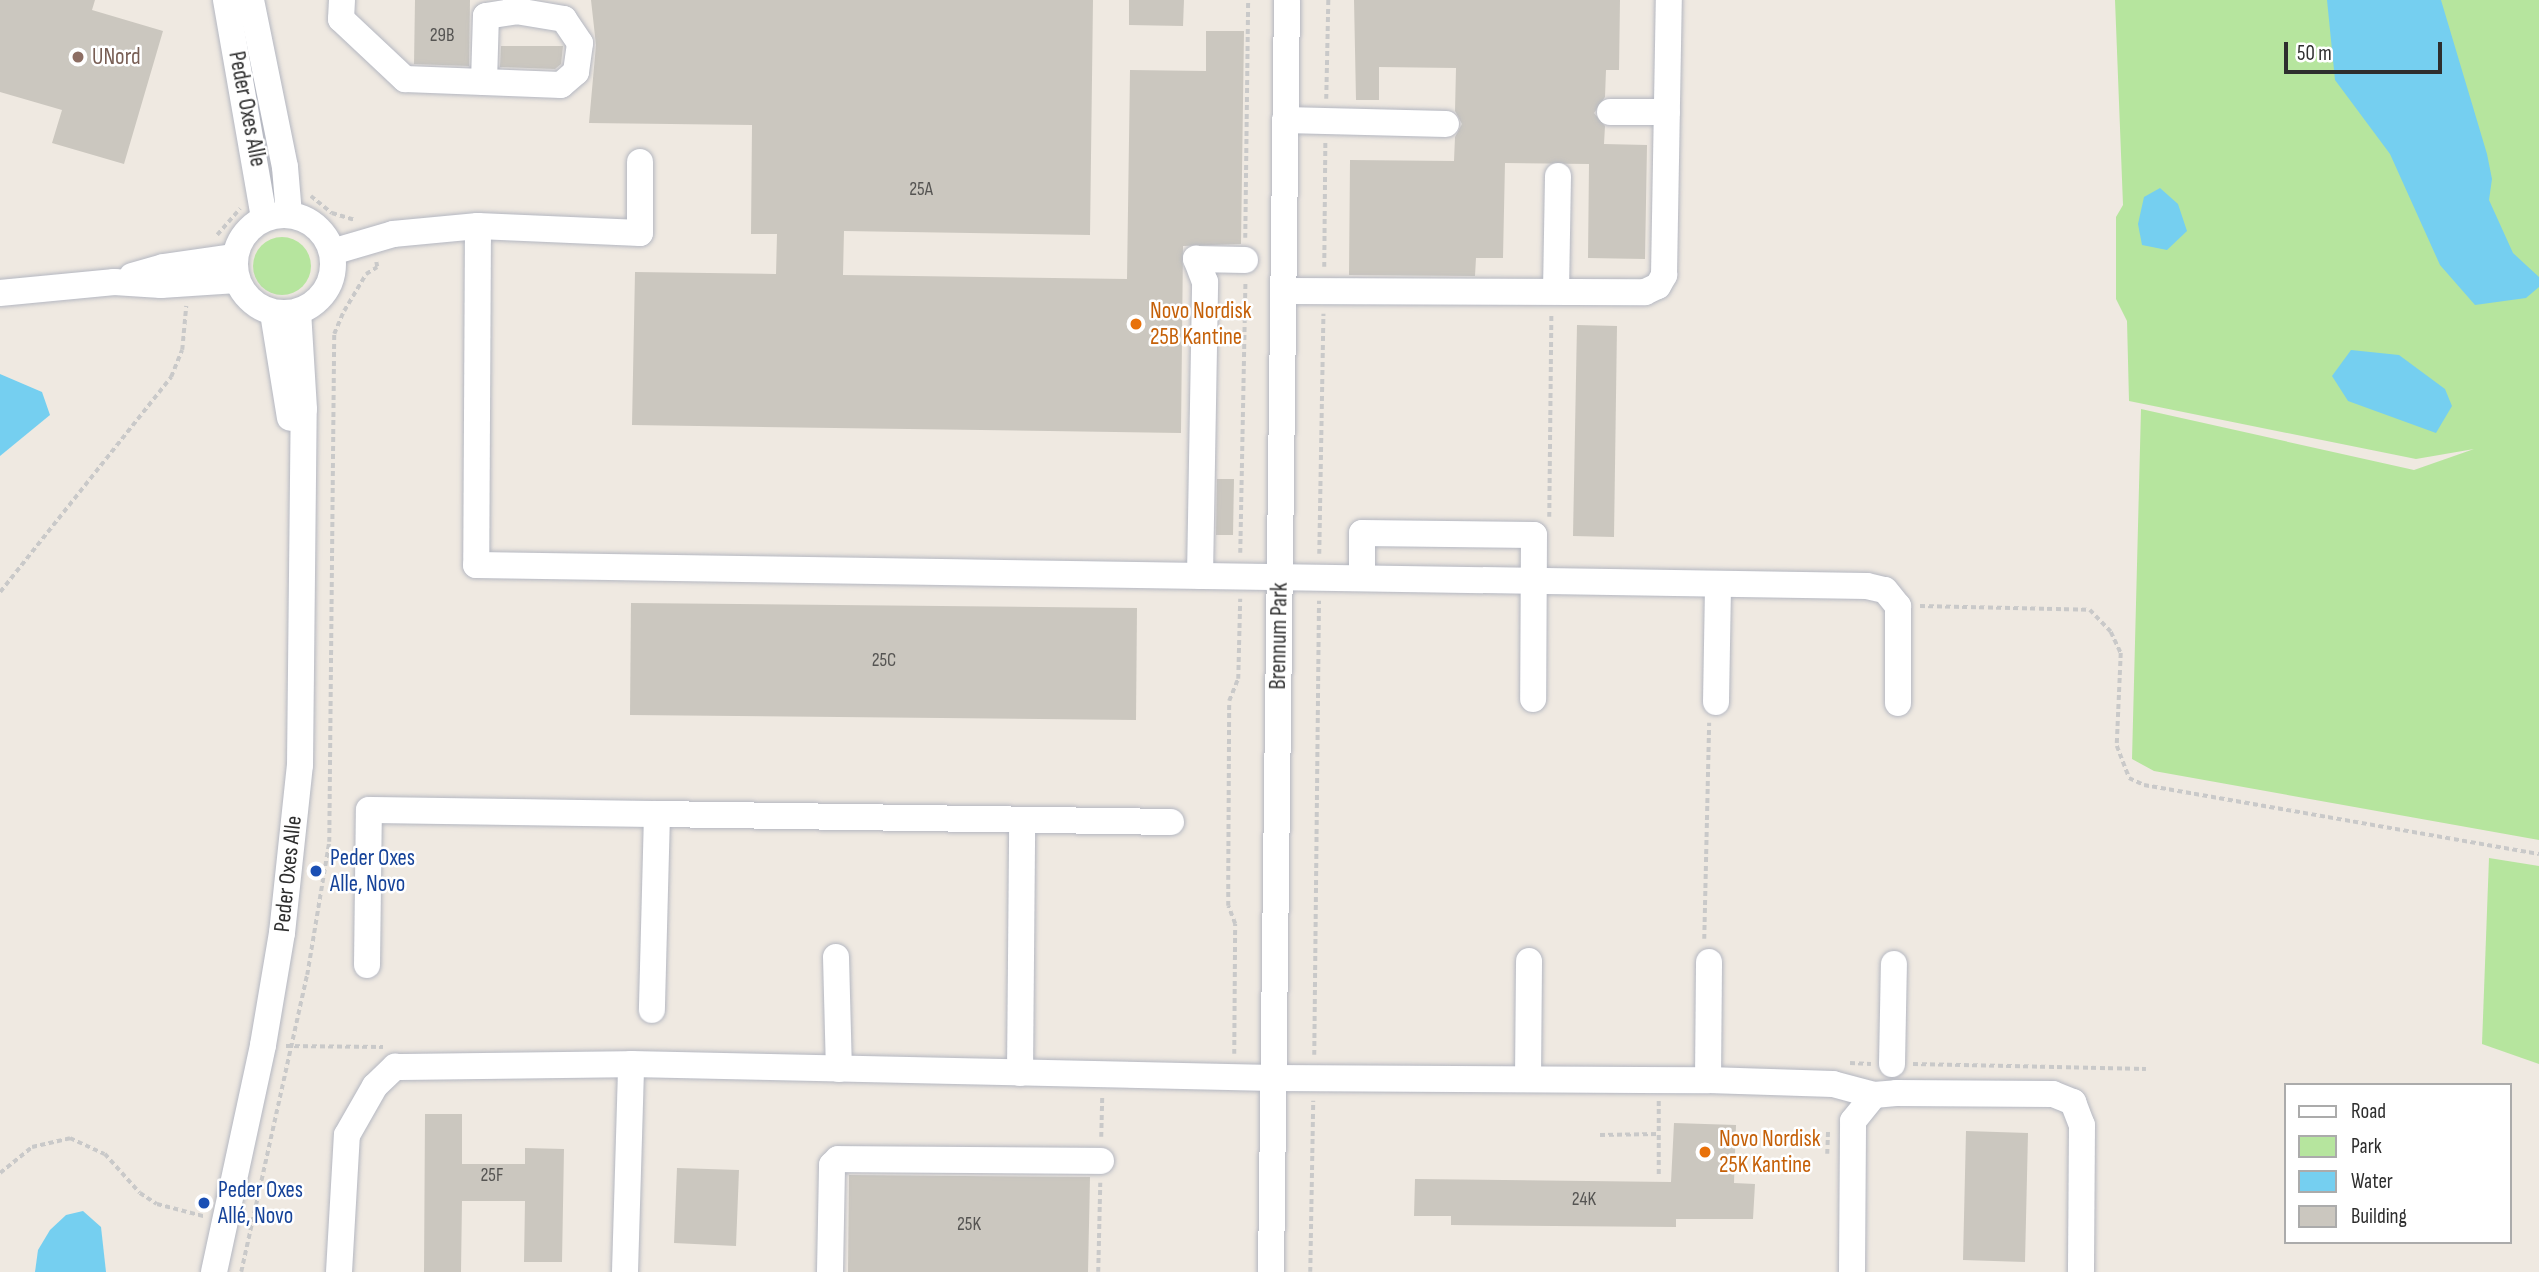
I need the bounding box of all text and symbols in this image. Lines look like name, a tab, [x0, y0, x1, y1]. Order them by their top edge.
house number: 29B	[430, 25, 454, 47]
scale bar	[2287, 28, 2444, 72]
text: 50 m	[2297, 41, 2332, 66]
place label: UNord	[92, 43, 140, 71]
marker: UNord	[70, 49, 86, 65]
street label: Peder Oxes Alle	[222, 49, 272, 169]
house number: 25A	[909, 179, 933, 201]
place label: Novo Nordisk 25B Kantine	[1150, 297, 1251, 351]
marker: Novo Nordisk 25B Kantine	[1128, 316, 1144, 332]
street label: Brennum Park	[1264, 582, 1294, 690]
house number: 25C	[872, 650, 896, 672]
street label: Peder Oxes Alle	[268, 815, 308, 933]
place label: Peder Oxes Alle, Novo	[330, 844, 415, 898]
marker: Peder Oxes Alle, Novo	[308, 863, 324, 879]
legend	[2284, 1083, 2511, 1244]
text: Road	[2351, 1099, 2386, 1124]
place label: Novo Nordisk 25K Kantine	[1719, 1125, 1820, 1179]
text: Park	[2351, 1134, 2382, 1159]
marker: Novo Nordisk 25K Kantine	[1697, 1144, 1713, 1160]
house number: 25F	[481, 1165, 503, 1187]
text: Water	[2351, 1169, 2393, 1194]
place label: Peder Oxes Allé, Novo	[218, 1176, 303, 1230]
house number: 24K	[1572, 1189, 1596, 1211]
marker: Peder Oxes Allé, Novo	[196, 1195, 212, 1211]
text: Building	[2351, 1204, 2407, 1229]
house number: 25K	[957, 1214, 981, 1236]

